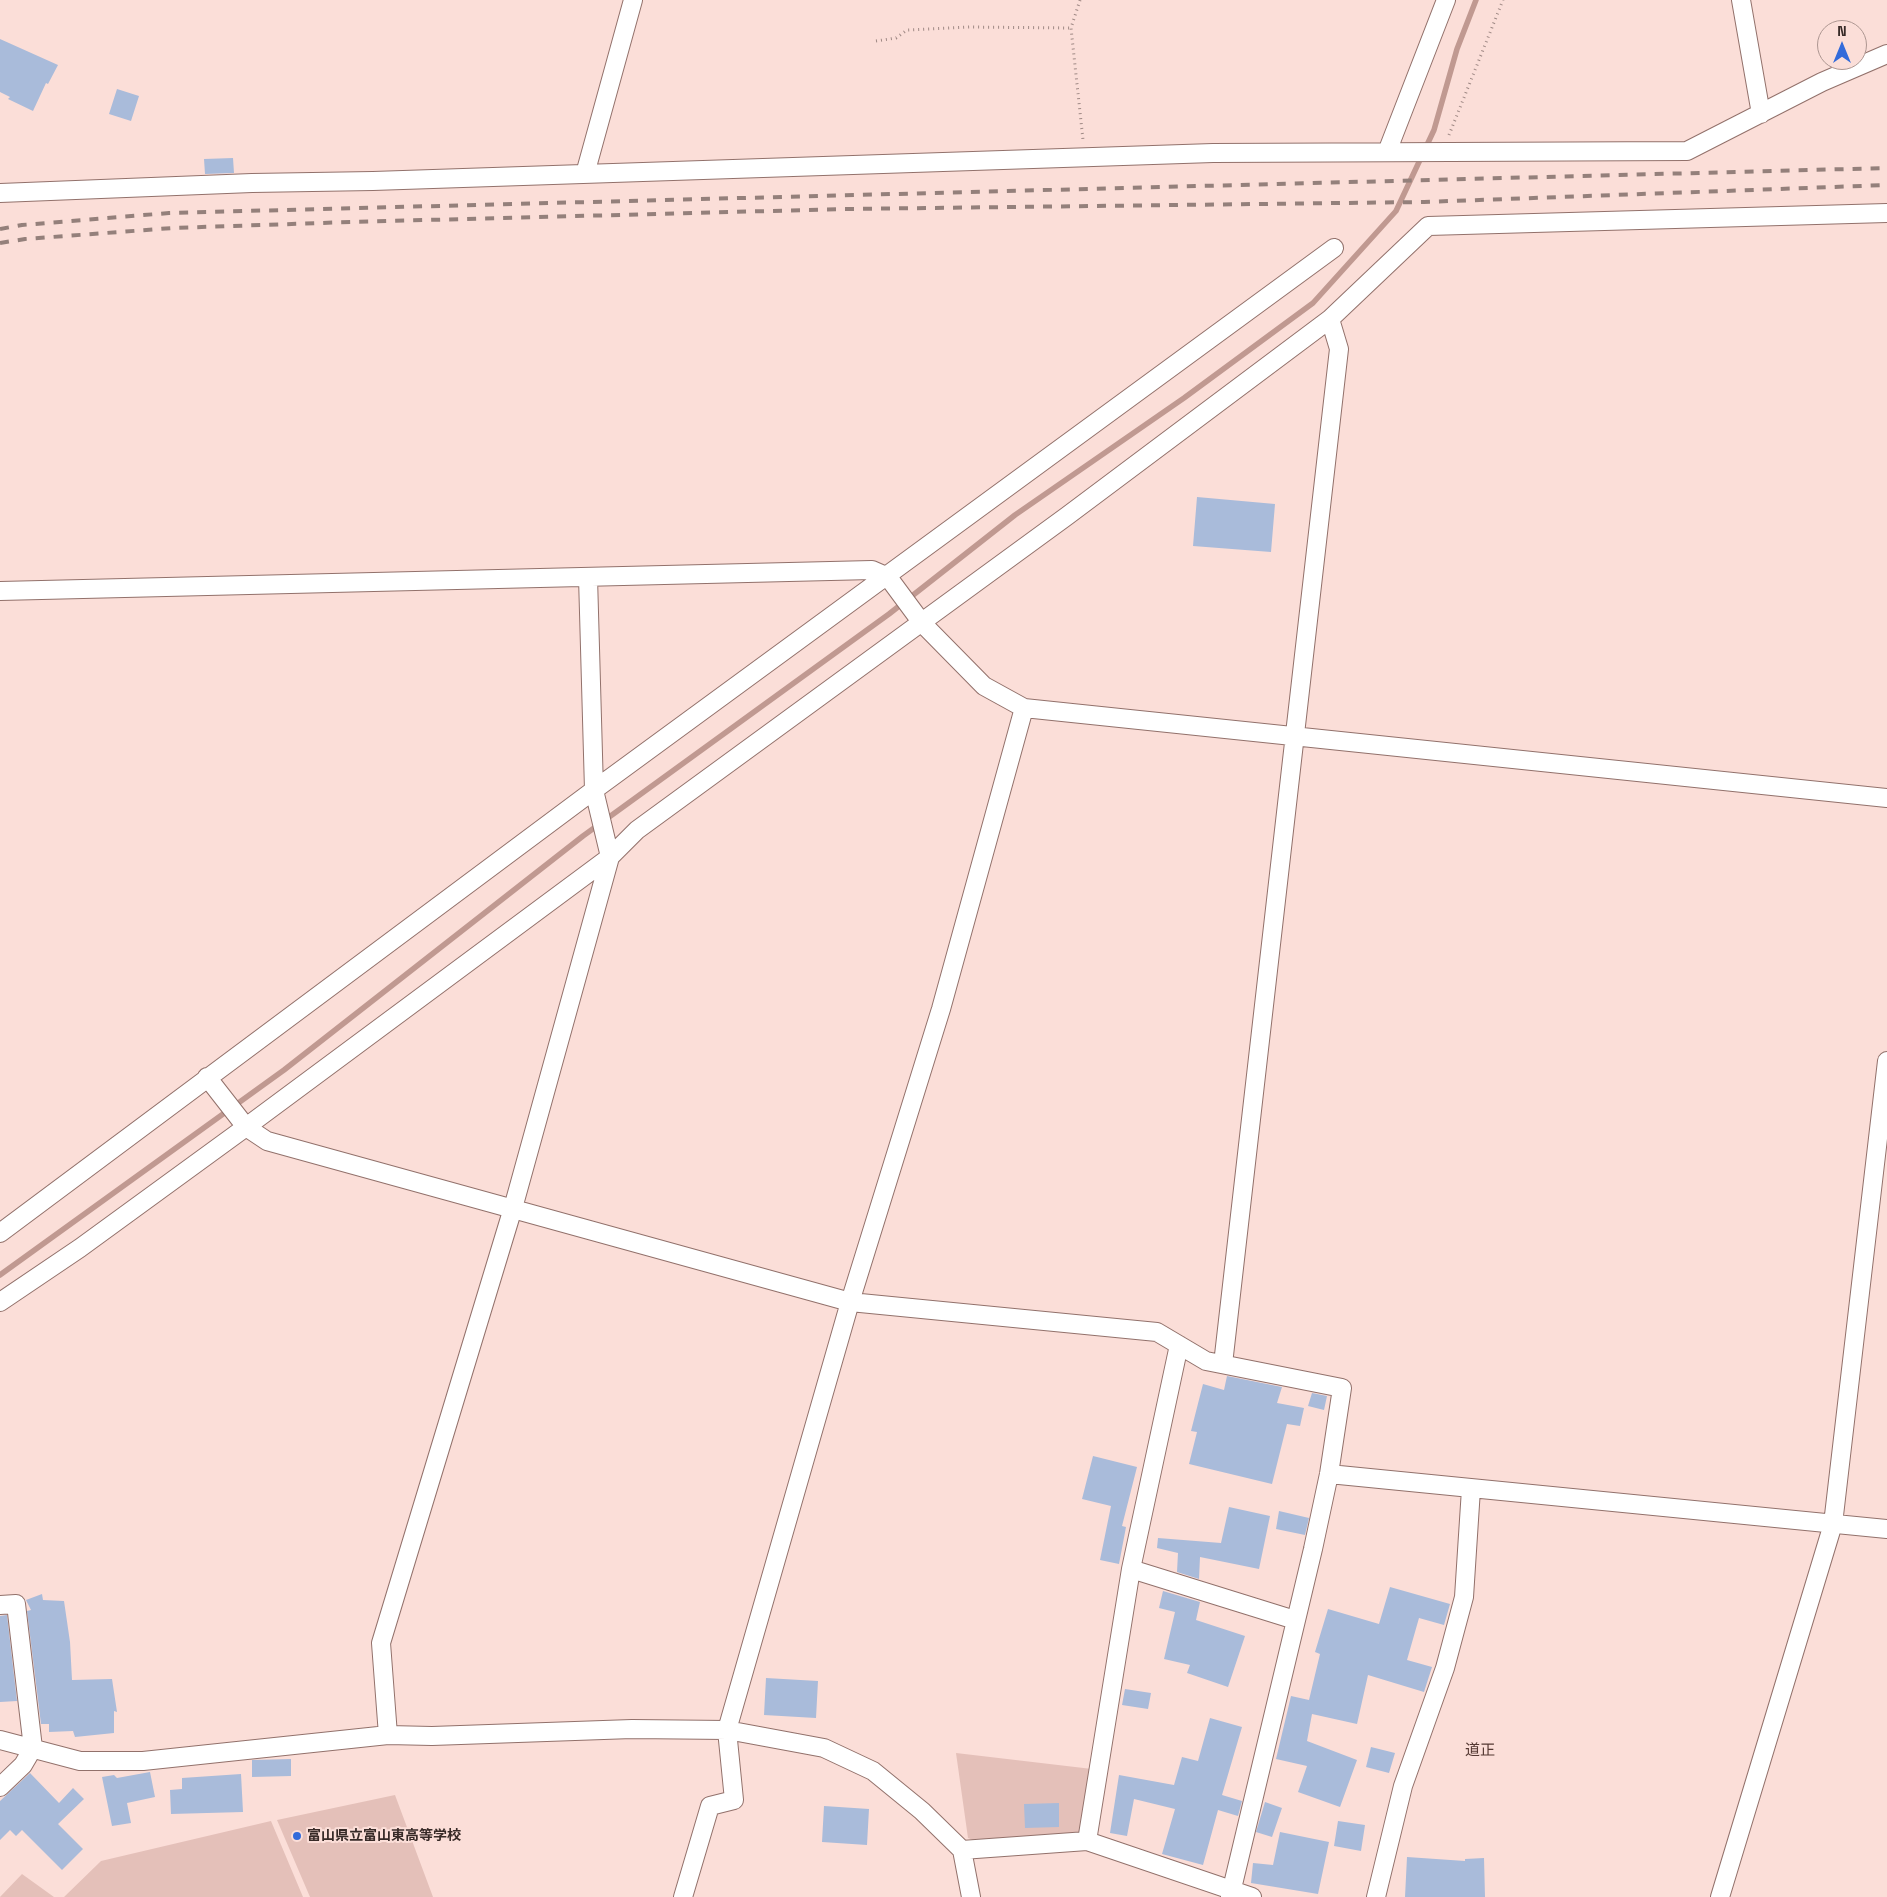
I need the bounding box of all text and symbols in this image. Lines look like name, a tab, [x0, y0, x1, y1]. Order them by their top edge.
north arrow	[1817, 20, 1867, 70]
text: N	[1837, 22, 1847, 40]
district label: 道正	[1465, 1742, 1495, 1760]
place label: 富山県立富山東高等学校	[307, 1828, 461, 1844]
marker: 富山県立富山東高等学校	[291, 1830, 303, 1842]

